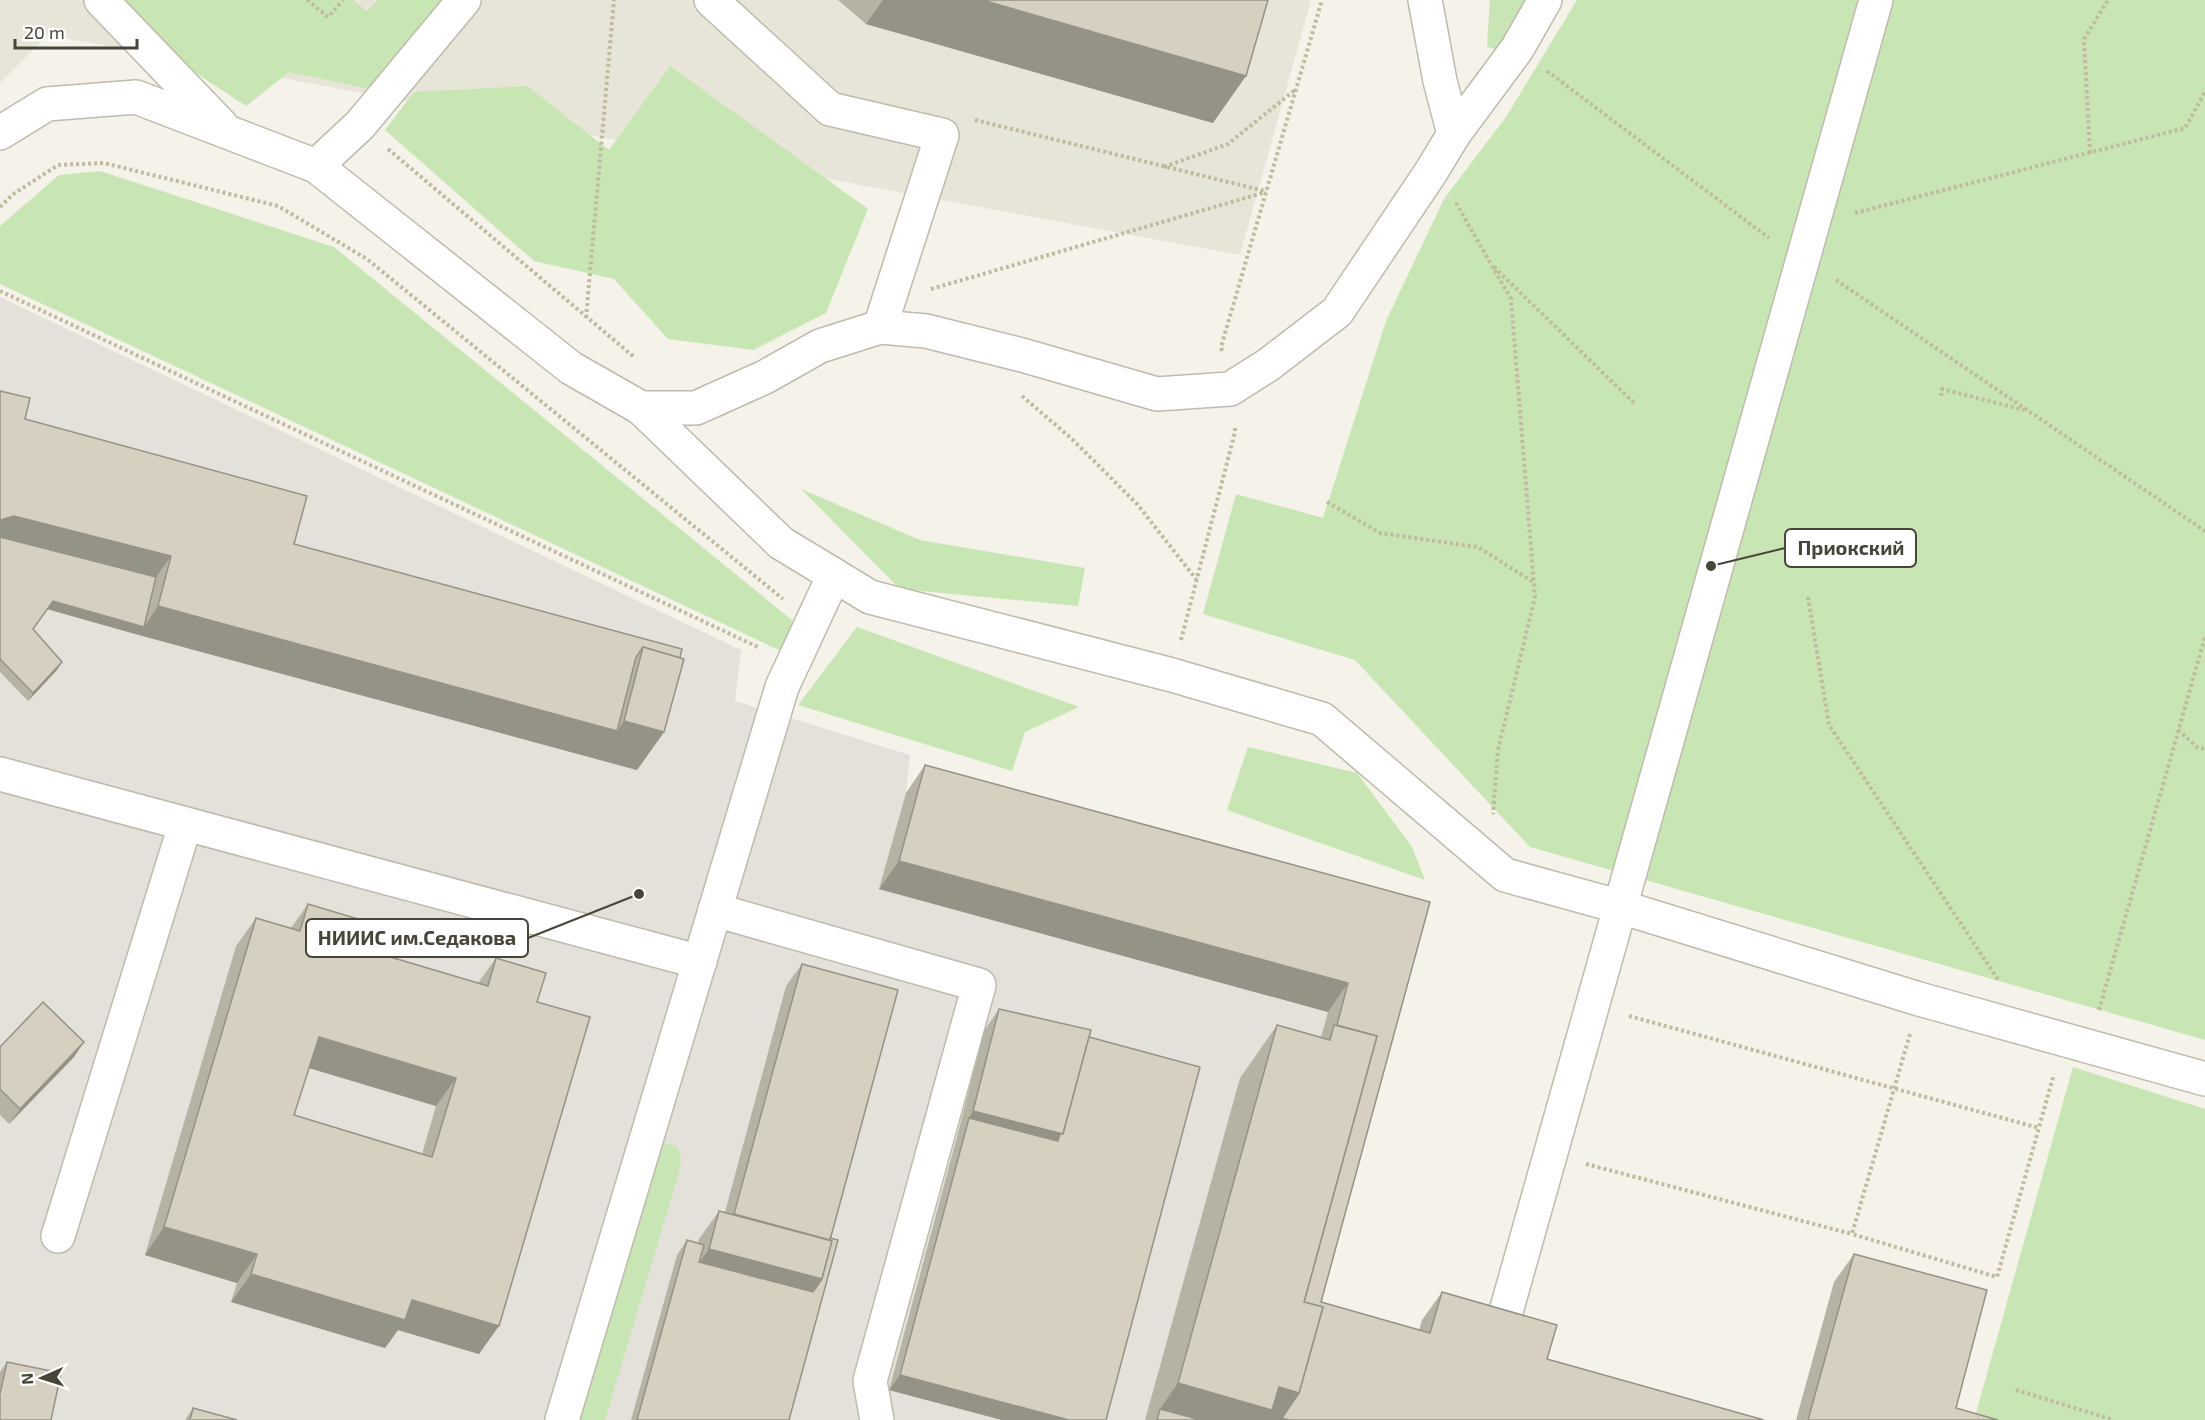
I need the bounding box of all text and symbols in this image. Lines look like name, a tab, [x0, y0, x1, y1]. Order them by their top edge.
scale bar	[15, 12, 136, 50]
text: 20 m	[24, 21, 65, 43]
callout: Приокский	[1785, 529, 1916, 567]
text: Приокский	[1797, 535, 1905, 559]
callout: НИИИС им.Седакова	[306, 919, 528, 957]
text: НИИИС им.Седакова	[318, 925, 516, 949]
north arrow	[12, 1348, 72, 1408]
text: N	[17, 1373, 36, 1385]

